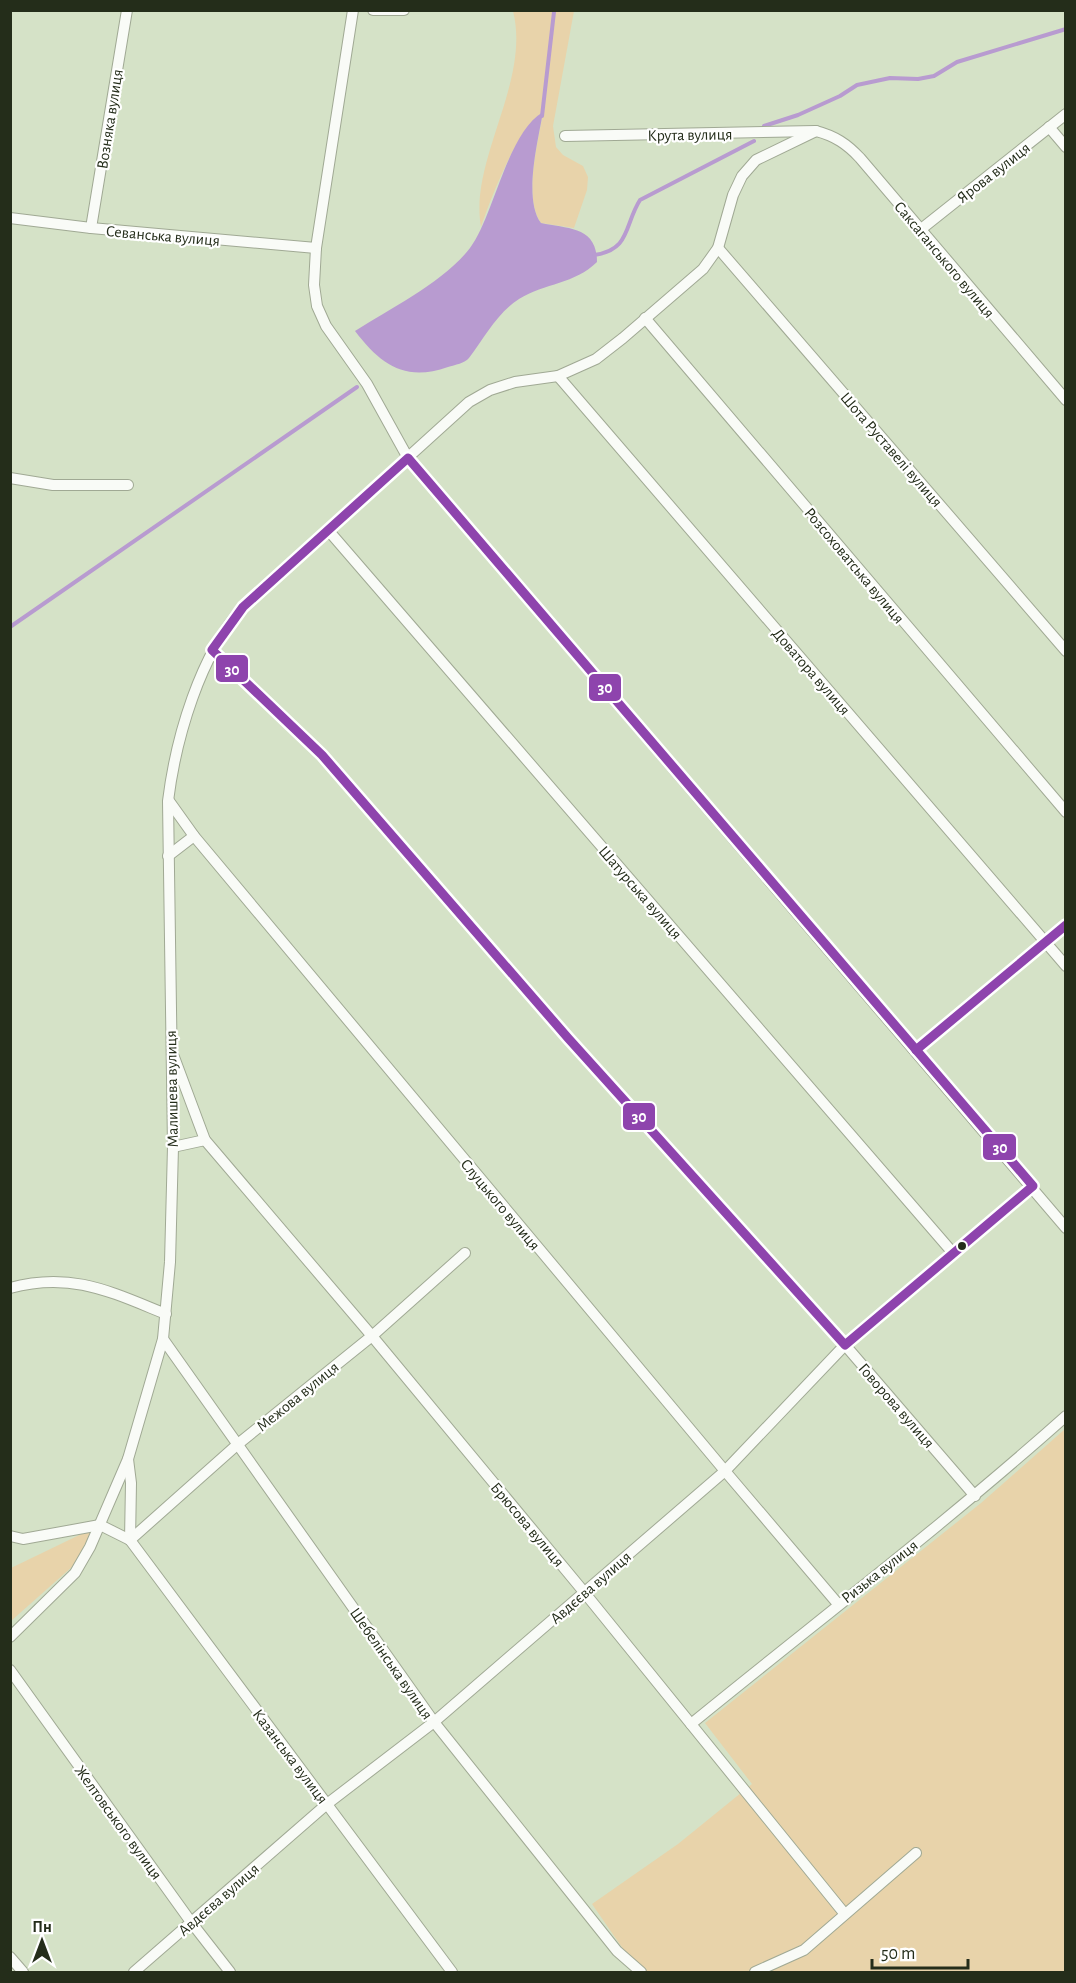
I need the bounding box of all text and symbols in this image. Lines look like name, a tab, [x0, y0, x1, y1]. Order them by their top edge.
street label: Возняка вулиця	[94, 68, 127, 170]
street label: Крута вулиця	[647, 126, 733, 145]
street label: Ярова вулиця	[954, 139, 1034, 207]
street label: Саксаганського вулиця	[890, 198, 997, 322]
street label: Севанська вулиця	[105, 223, 221, 250]
street label: Шота Руставелі вулиця	[836, 389, 945, 511]
street label: Розсоховатська вулиця	[800, 505, 907, 627]
street label: Доватора вулиця	[769, 625, 853, 719]
line badge: 30	[215, 654, 249, 683]
text: 30	[224, 662, 240, 678]
line badge: 30	[588, 673, 622, 702]
text: 30	[597, 680, 613, 696]
street label: Шатурська вулиця	[595, 843, 685, 943]
street label: Малишева вулиця	[163, 1030, 182, 1148]
line badge: 30	[622, 1102, 656, 1131]
text: 30	[631, 1109, 647, 1125]
line badge: 30	[982, 1133, 1017, 1161]
text: 30	[992, 1140, 1008, 1156]
street label: Слуцького вулиця	[457, 1156, 543, 1254]
unlabelled marker	[956, 1240, 968, 1252]
street label: Межова вулиця	[253, 1359, 342, 1435]
street label: Говорова вулиця	[854, 1360, 937, 1452]
street label: Брюсова вулиця	[487, 1479, 567, 1571]
street label: Ризька вулиця	[838, 1537, 921, 1607]
street label: Авдєєва вулиця	[547, 1548, 635, 1628]
street label: Шебелінська вулиця	[346, 1605, 436, 1723]
street label: Казанська вулиця	[249, 1706, 331, 1808]
street label: Желтовського вулиця	[71, 1762, 165, 1883]
street label: Авдєєва вулиця	[175, 1860, 263, 1940]
north arrow	[12, 1911, 72, 1971]
text: Пн	[32, 1919, 52, 1935]
scale bar	[872, 1932, 968, 1970]
text: 50 m	[881, 1945, 915, 1963]

